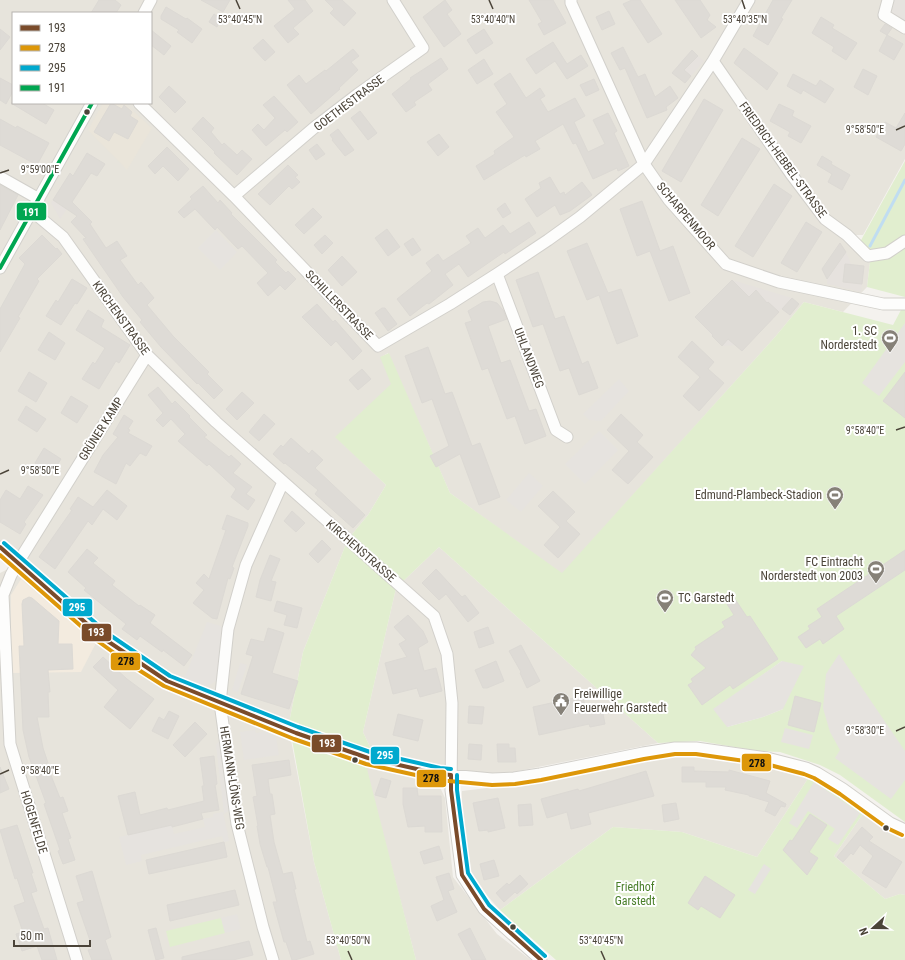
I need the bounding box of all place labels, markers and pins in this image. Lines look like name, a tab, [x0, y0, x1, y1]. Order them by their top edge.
unlabelled marker	[82, 107, 92, 117]
place label: 1. SC Norderstedt	[821, 324, 877, 352]
sports icon: 1. SC Norderstedt	[880, 328, 900, 353]
sports icon: Edmund-Plambeck-Stadion	[825, 485, 845, 510]
place label: Edmund-Plambeck-Stadion	[695, 488, 822, 502]
place label: FC Eintracht Norderstedt von 2003	[761, 555, 863, 583]
sports icon: FC Eintracht Norderstedt von 2003	[866, 559, 886, 584]
sports icon: TC Garstedt	[655, 588, 675, 613]
place label: TC Garstedt	[678, 591, 735, 605]
place label: Freiwillige Feuerwehr Garstedt	[574, 687, 667, 715]
public building icon: Freiwillige Feuerwehr Garstedt	[551, 691, 571, 716]
unlabelled marker	[350, 755, 360, 765]
unlabelled marker	[881, 823, 891, 833]
unlabelled marker	[508, 922, 518, 932]

